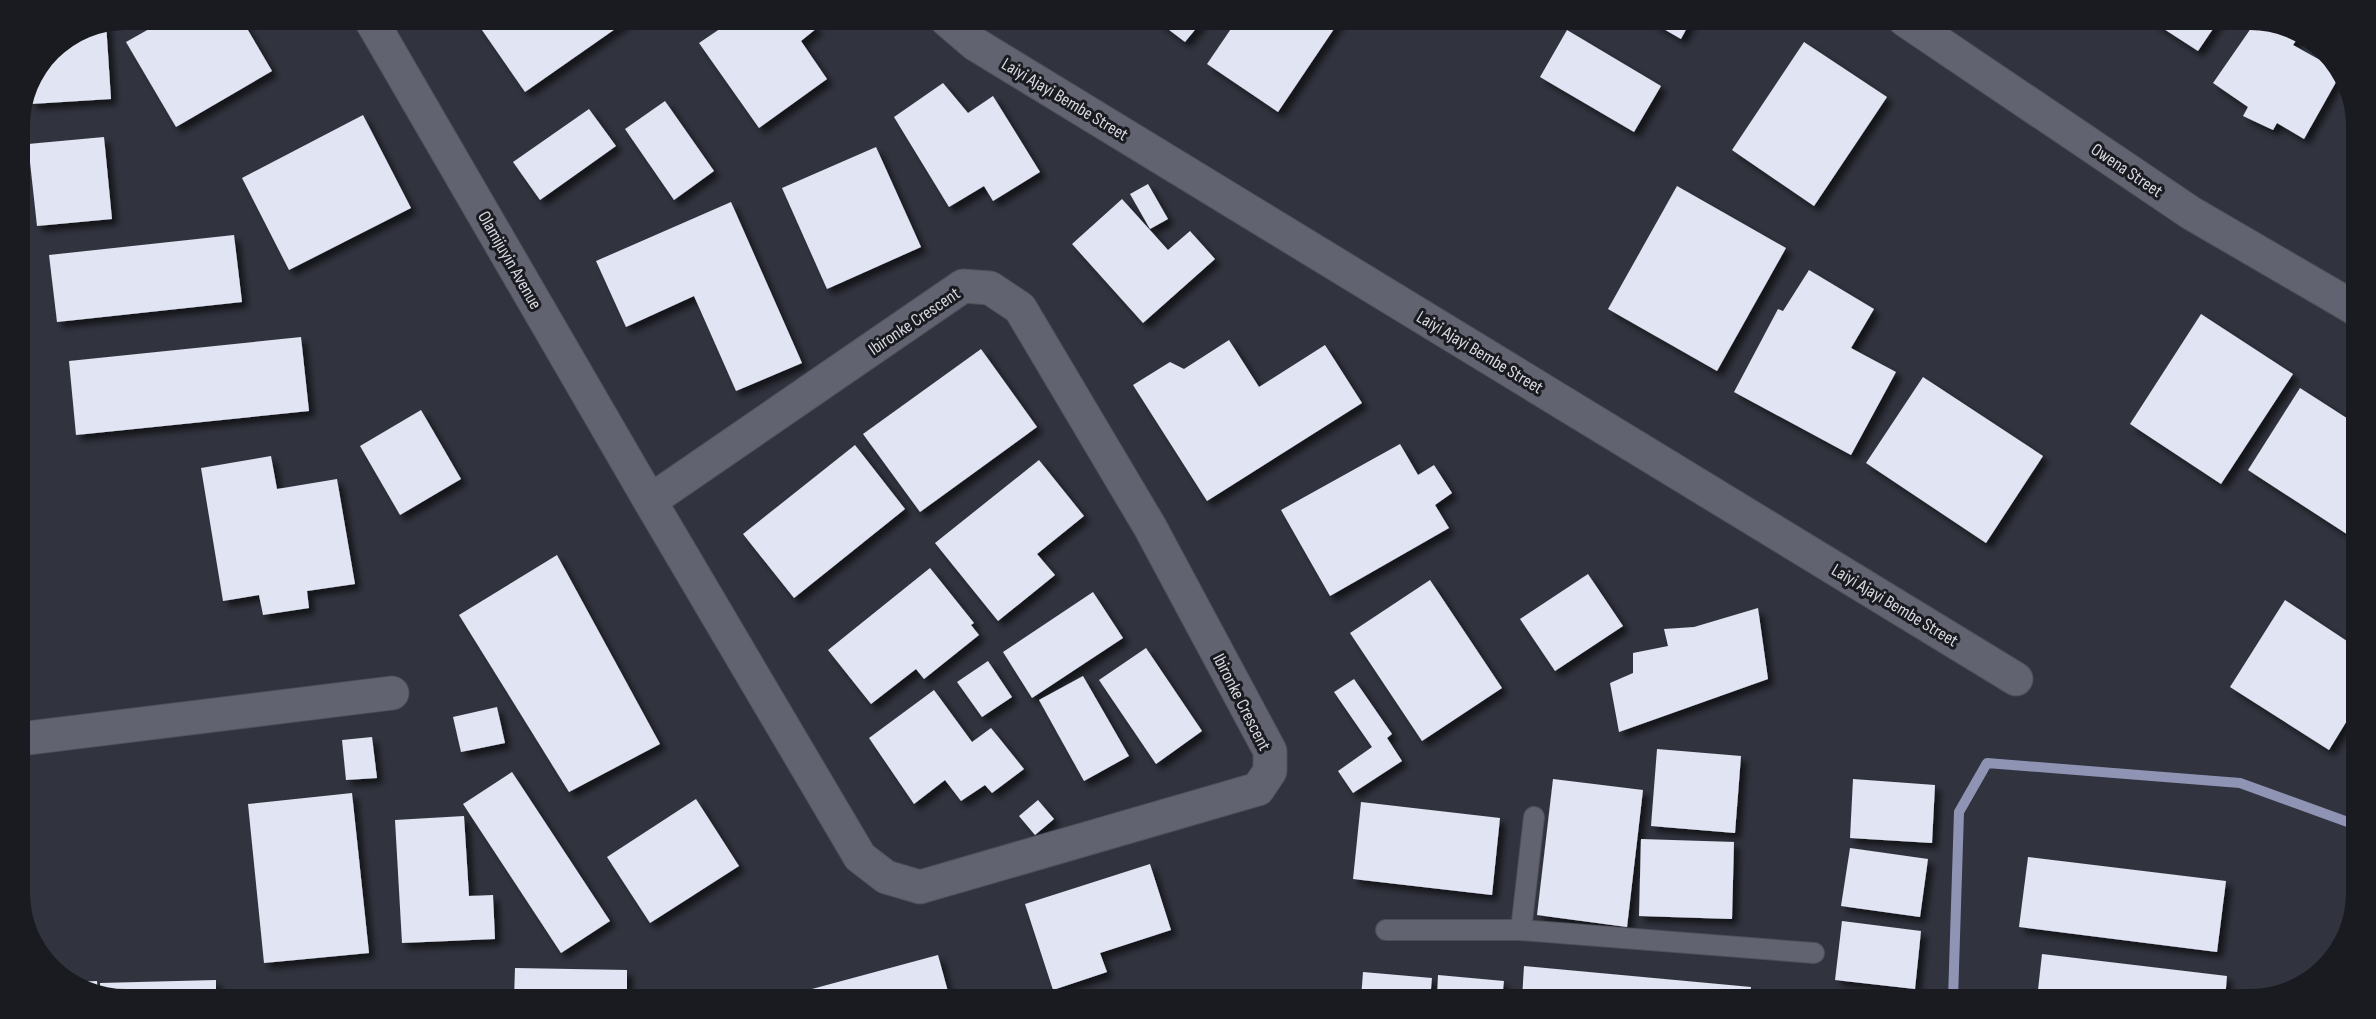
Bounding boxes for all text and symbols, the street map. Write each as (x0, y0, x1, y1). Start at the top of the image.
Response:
street label: Laiyi Ajayi Bembe Street (998, 53, 1132, 146)
street label: Owena Street (2087, 139, 2167, 202)
street label: Olamijuyin Avenue (473, 208, 546, 313)
street label: Ibironke Crescent (864, 283, 965, 360)
street label: Laiyi Ajayi Bembe Street (1413, 306, 1547, 399)
street label: Laiyi Ajayi Bembe Street (1828, 559, 1962, 652)
street label: Ibironke Crescent (1208, 650, 1275, 755)

